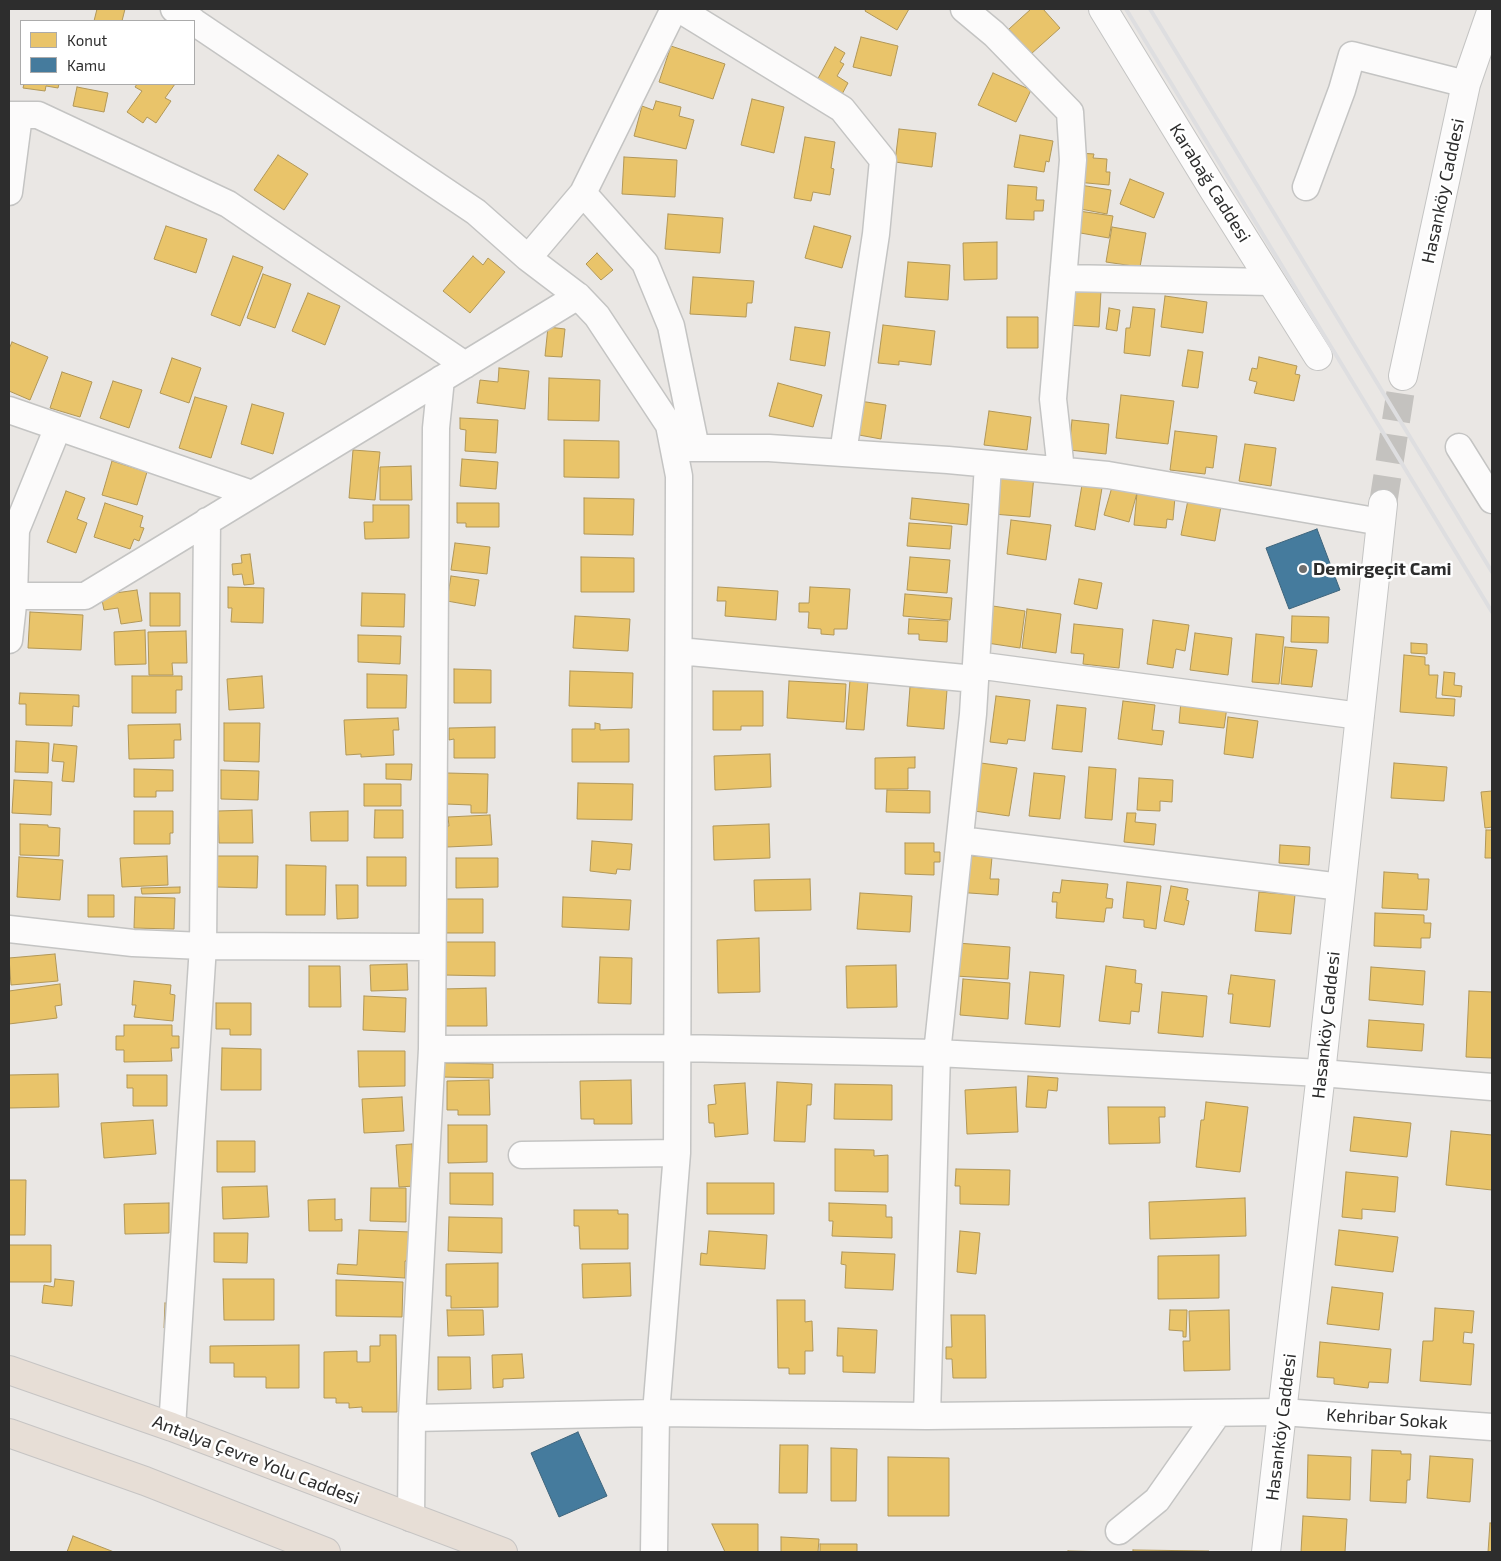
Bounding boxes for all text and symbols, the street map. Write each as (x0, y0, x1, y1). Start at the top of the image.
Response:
legend (20, 20, 195, 85)
text: Konut (67, 31, 107, 49)
text: Kamu (67, 56, 106, 74)
street label: Hasanköy Caddesi (1417, 116, 1469, 266)
street label: Karabağ Caddesi (1165, 120, 1255, 246)
place label: Demirgeçit Cami (1313, 558, 1452, 580)
marker: Demirgeçit Cami (1297, 563, 1309, 575)
street label: Hasanköy Caddesi (1308, 950, 1344, 1100)
street label: Hasanköy Caddesi (1261, 1352, 1301, 1502)
street label: Kehribar Sokak (1325, 1404, 1449, 1434)
street label: Antalya Çevre Yolu Caddesi (150, 1411, 362, 1509)

